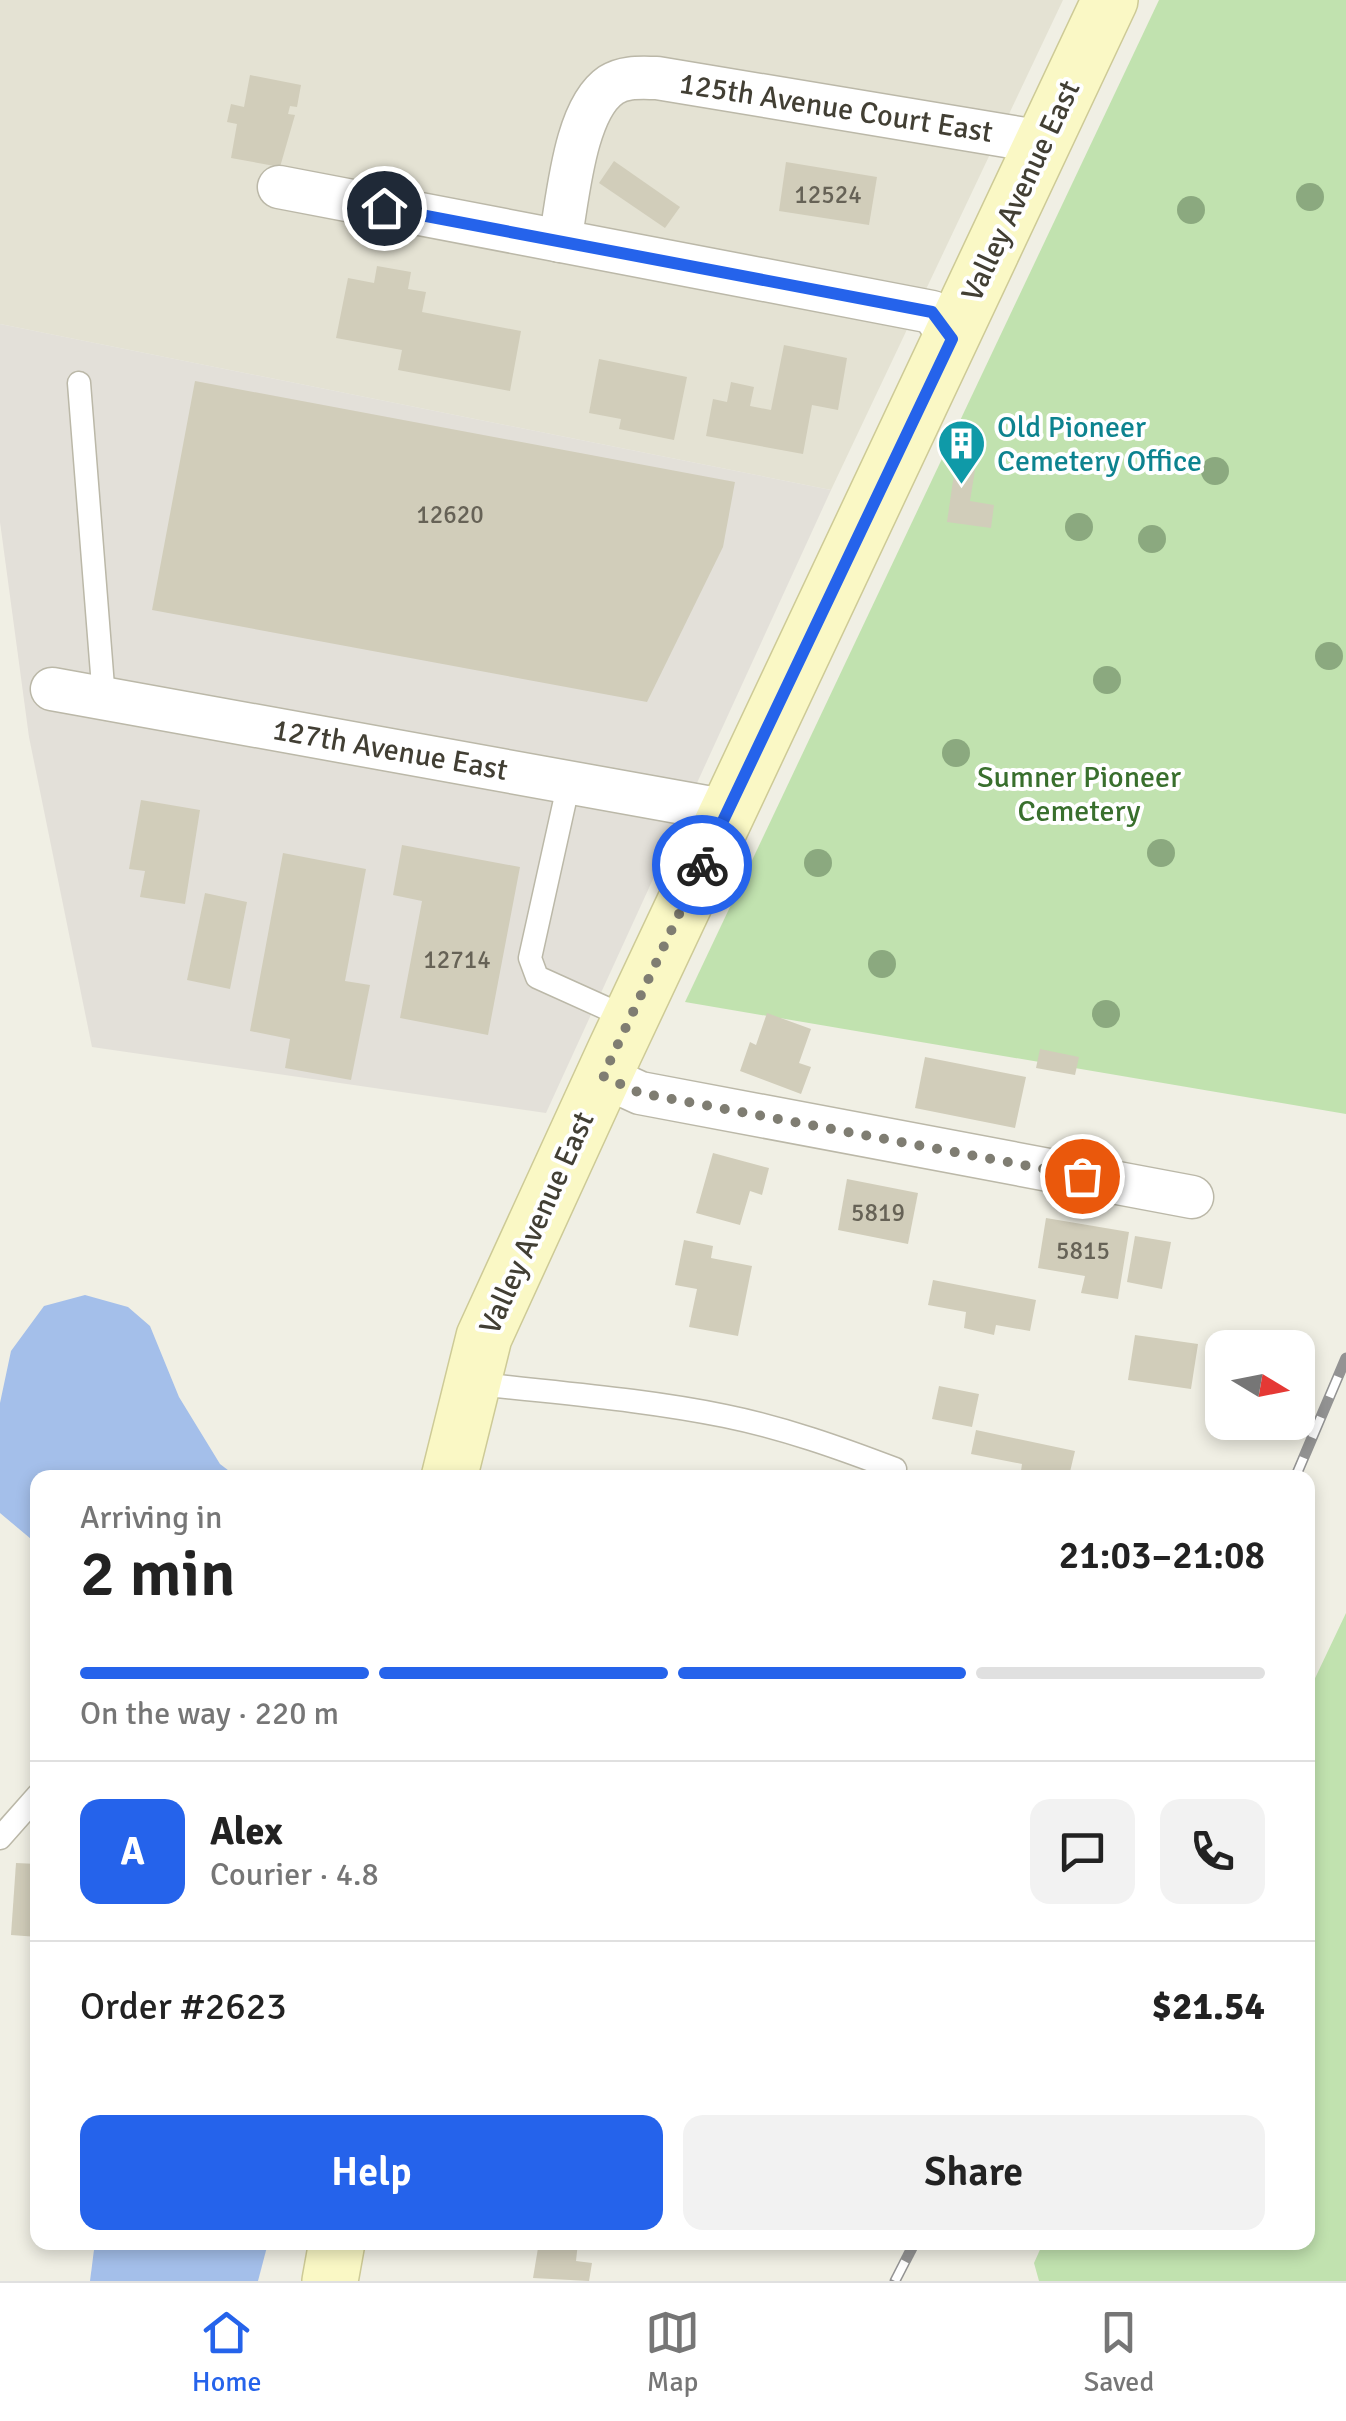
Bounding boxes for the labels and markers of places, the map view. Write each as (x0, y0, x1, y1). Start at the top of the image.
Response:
pin (342, 166, 427, 251)
place label: Old Pioneer Cemetery Office (997, 409, 1202, 480)
building icon: Old Pioneer Cemetery Office (936, 418, 988, 486)
pin (1040, 1134, 1125, 1219)

